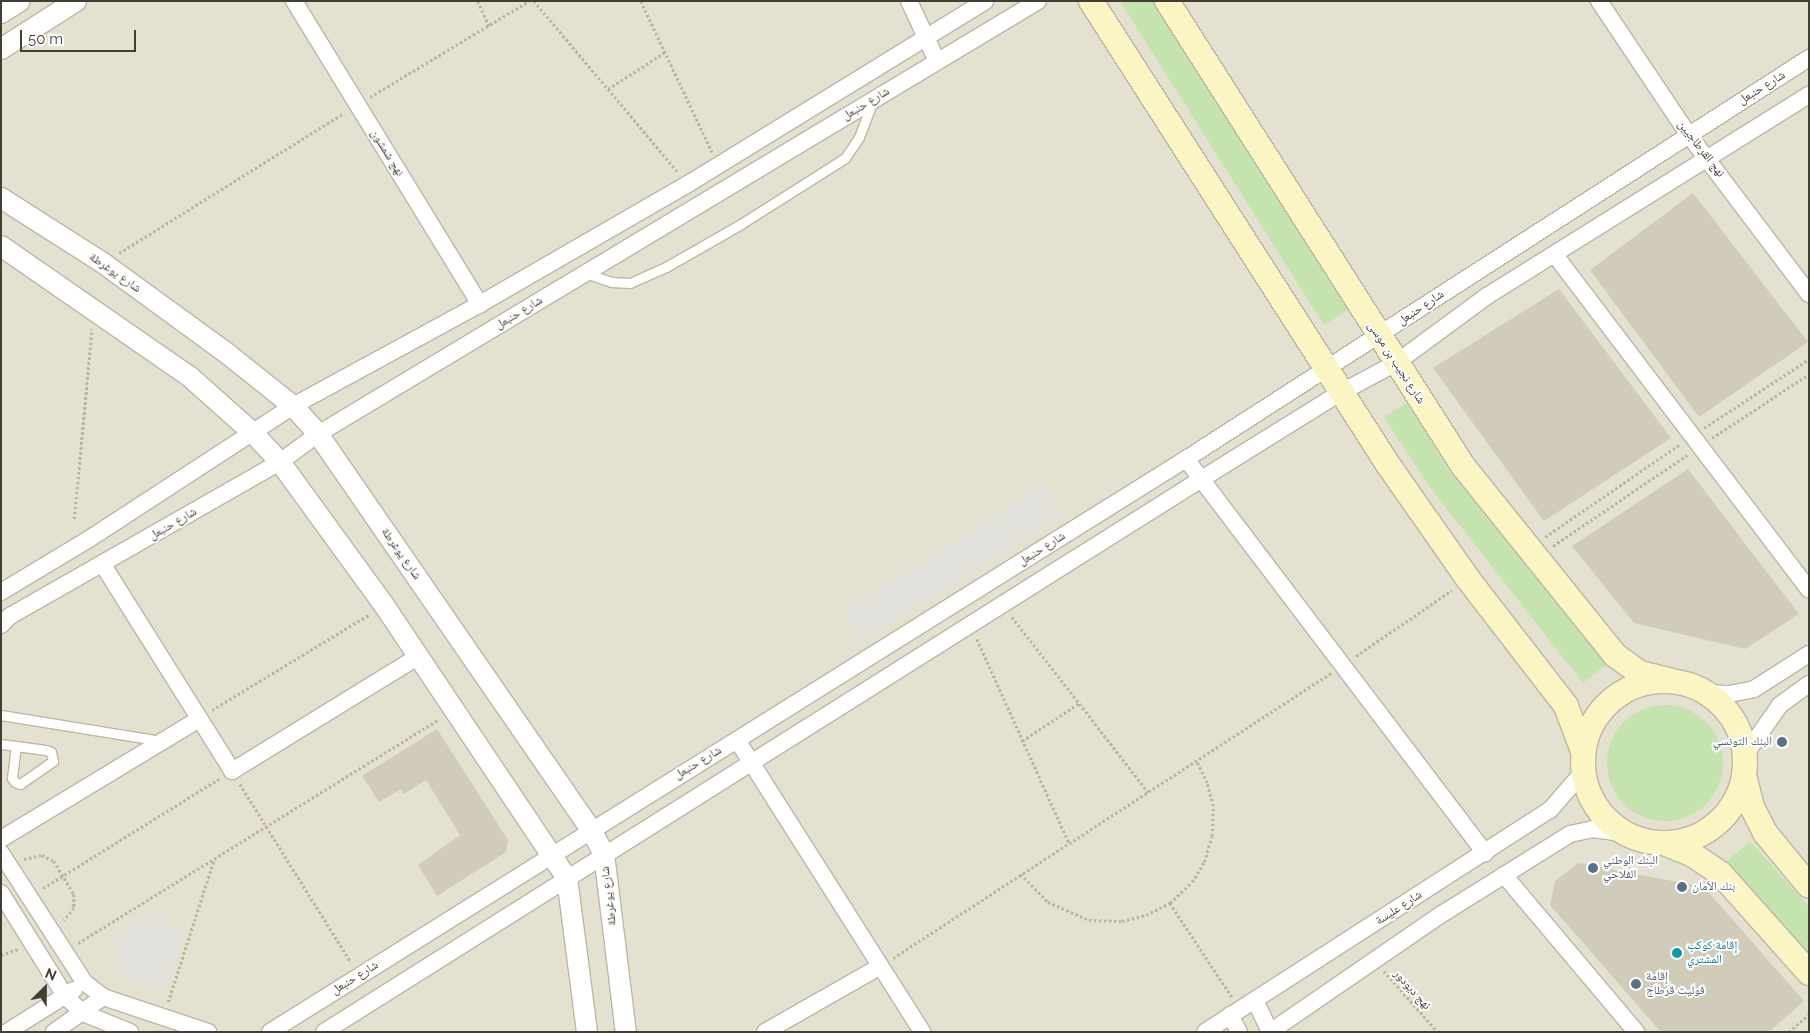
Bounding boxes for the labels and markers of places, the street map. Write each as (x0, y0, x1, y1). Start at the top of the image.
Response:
place label: البنك التونسي (1713, 735, 1772, 749)
marker: البنك التونسي (1776, 736, 1788, 748)
place label: البنك الوطني الفلاحي (1603, 854, 1658, 882)
marker: البنك الوطني الفلاحي (1587, 862, 1599, 874)
place label: بنك الأمان (1692, 880, 1735, 894)
marker: بنك الأمان (1676, 881, 1688, 893)
place label: إقامة كوكب المشتري (1687, 939, 1737, 967)
marker: إقامة كوكب المشتري (1671, 947, 1683, 959)
place label: إقامة فوليت قرطاج (1646, 970, 1705, 998)
marker: إقامة فوليت قرطاج (1630, 978, 1642, 990)

